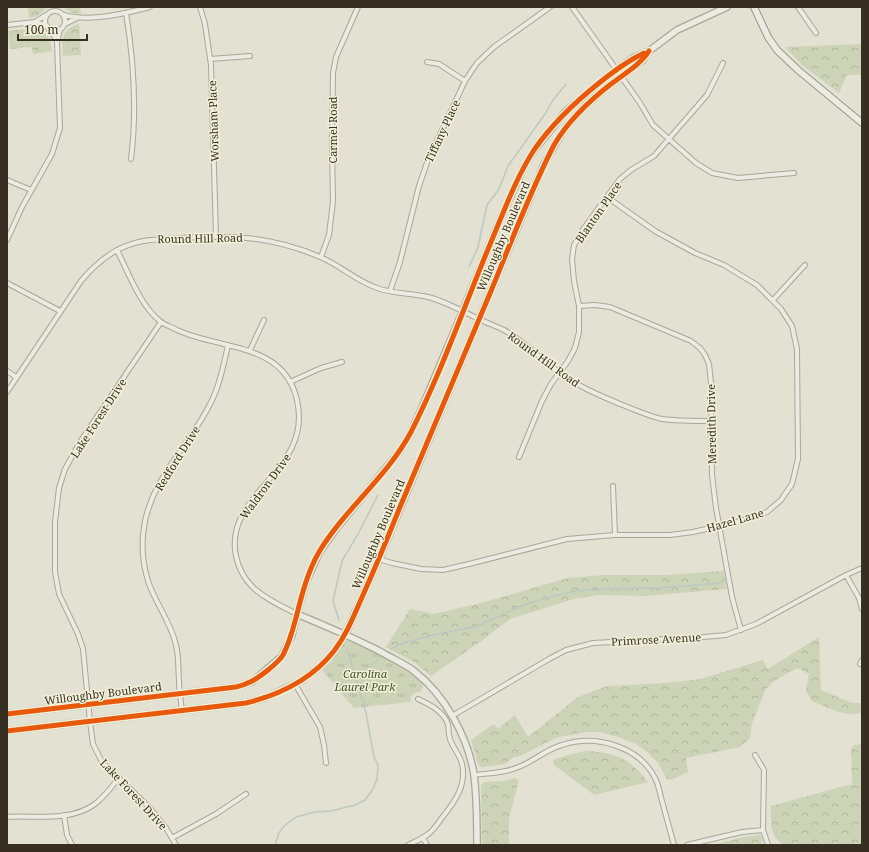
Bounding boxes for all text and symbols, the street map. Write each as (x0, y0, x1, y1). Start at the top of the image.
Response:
scale bar (18, 16, 87, 42)
text: 100 m (24, 21, 59, 38)
street label: Worsham Place (204, 80, 222, 162)
street label: Carmel Road (325, 96, 340, 164)
street label: Tiffany Place (421, 97, 463, 165)
street label: Blanton Place (571, 178, 625, 246)
street label: Willoughby Boulevard (473, 179, 533, 293)
street label: Round Hill Road (157, 230, 243, 246)
street label: Round Hill Road (505, 328, 583, 390)
street label: Lake Forest Drive (67, 375, 129, 461)
street label: Meredith Drive (703, 384, 719, 464)
street label: Redford Drive (151, 423, 203, 493)
street label: Waldron Drive (236, 450, 294, 522)
street label: Willoughby Boulevard (348, 477, 408, 591)
street label: Hazel Lane (705, 505, 765, 535)
street label: Primrose Avenue (611, 629, 702, 649)
park label: Carolina Laurel Park (334, 666, 396, 694)
street label: Willoughby Boulevard (44, 678, 163, 708)
street label: Lake Forest Drive (97, 755, 171, 833)

